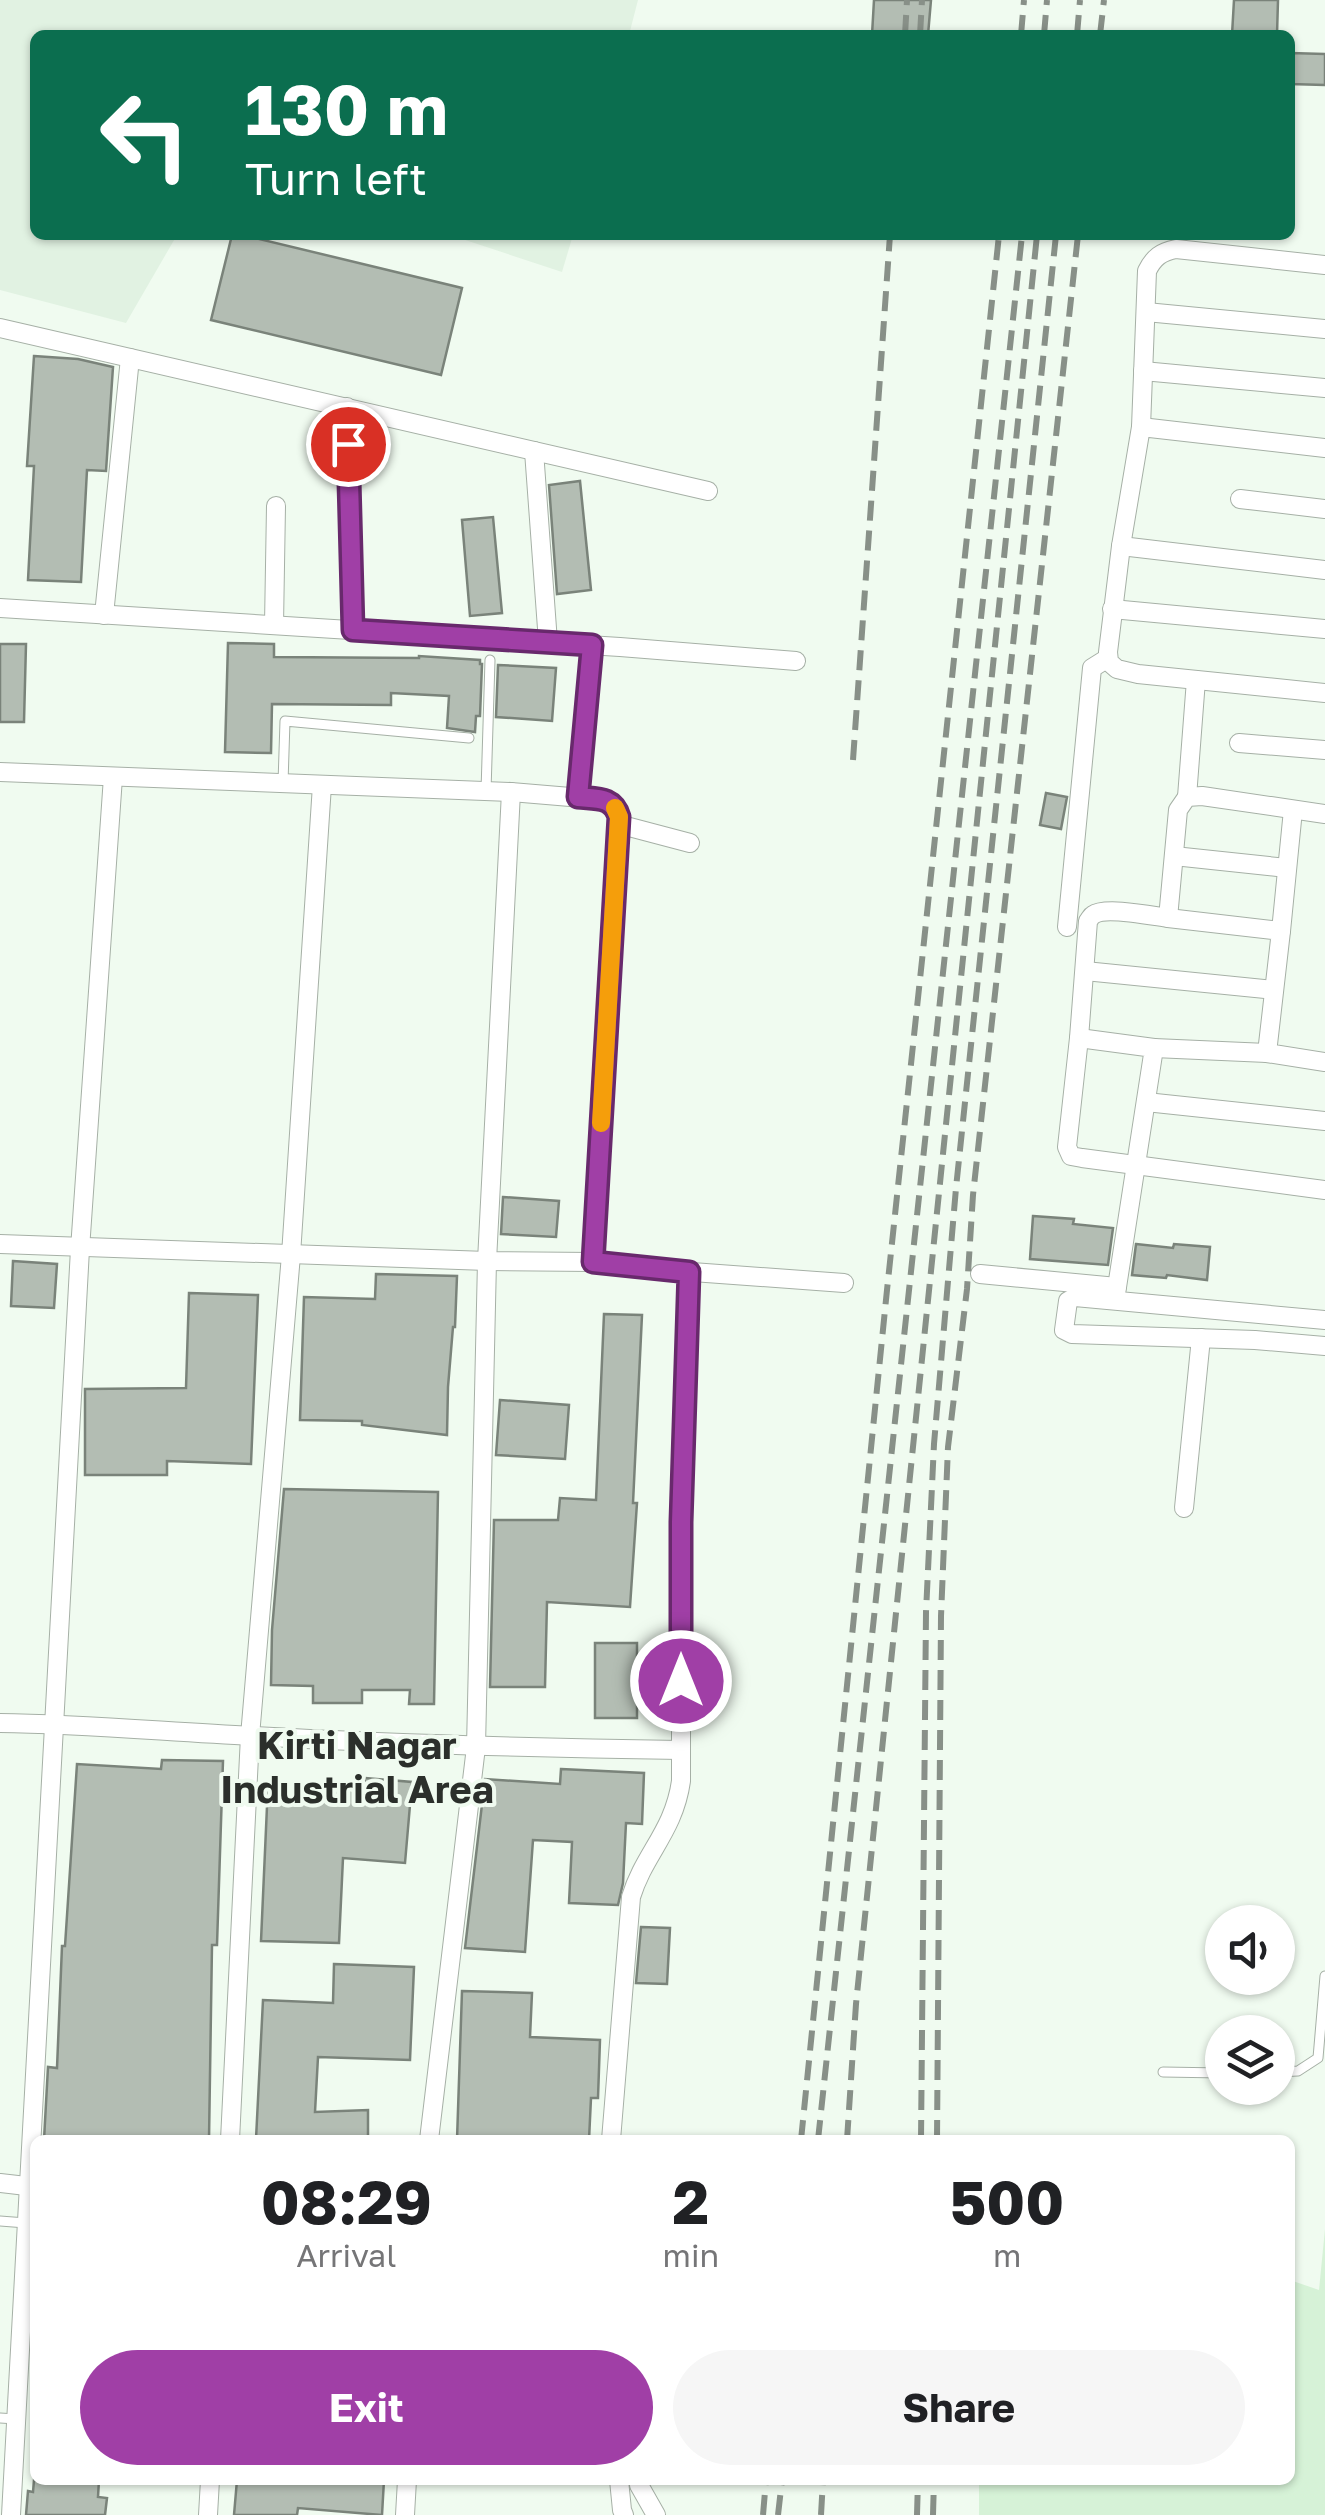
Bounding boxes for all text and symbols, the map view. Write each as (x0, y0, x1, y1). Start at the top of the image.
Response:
text: 130 m (245, 66, 448, 150)
icon: left (80, 70, 210, 200)
text: Turn left (245, 151, 427, 205)
pin (306, 402, 391, 487)
icon: arrive (321, 417, 376, 472)
position arrow (629, 1629, 733, 1733)
district label: Kirti Nagar Industrial Area (220, 1722, 494, 1811)
map controls (1205, 1905, 1295, 2105)
button: sound (1205, 1905, 1295, 1995)
button: layers (1205, 2015, 1295, 2105)
text: 08:29 (261, 2165, 432, 2237)
text: 2 (673, 2165, 709, 2237)
text: 500 (950, 2165, 1064, 2237)
text: Arrival (296, 2236, 396, 2274)
text: min (663, 2236, 719, 2274)
text: m (993, 2236, 1021, 2274)
button: Exit (80, 2350, 653, 2465)
button: Share (673, 2350, 1245, 2465)

